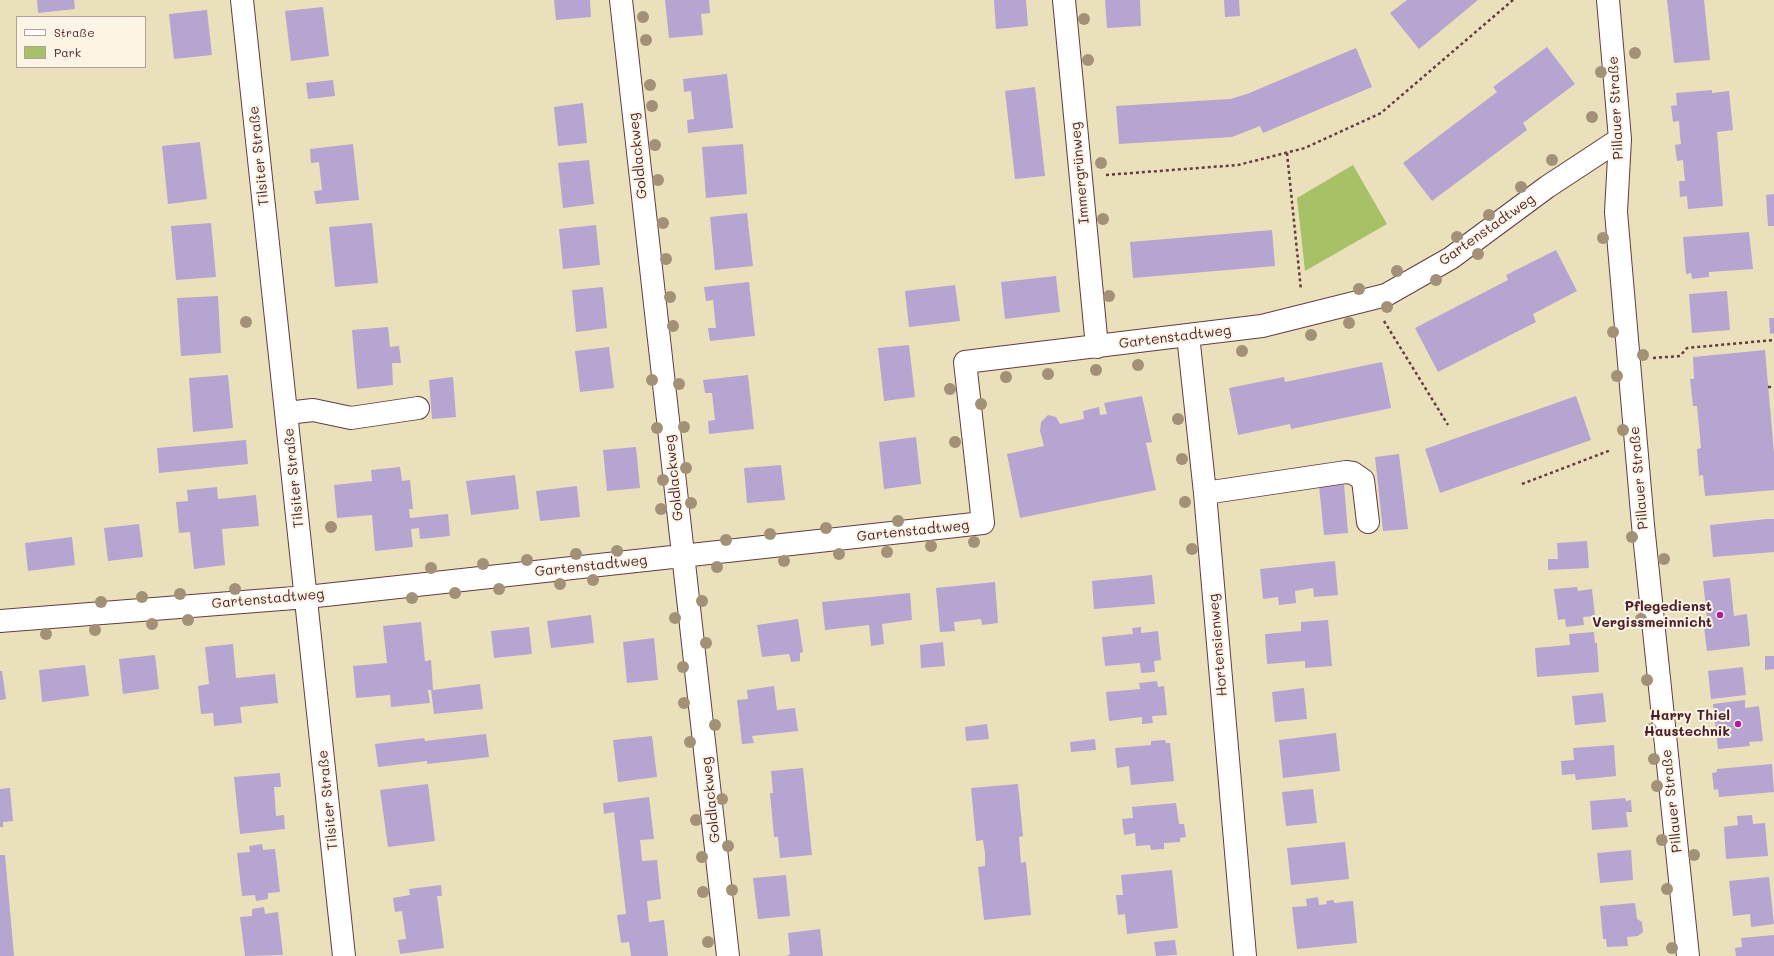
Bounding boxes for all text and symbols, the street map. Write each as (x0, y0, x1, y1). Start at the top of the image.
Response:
legend (16, 16, 146, 68)
text: Straße (54, 24, 95, 40)
text: Park (54, 44, 81, 60)
street label: Pillauer Straße (1605, 56, 1627, 160)
street label: Tilsiter Straße (245, 105, 273, 207)
street label: Goldlackweg (625, 112, 651, 200)
street label: Immergrünweg (1067, 121, 1093, 225)
street label: Gartenstadtweg (1436, 191, 1538, 269)
street label: Gartenstadtweg (1118, 322, 1232, 352)
street label: Pillauer Straße (1626, 426, 1652, 530)
street label: Tilsiter Straße (280, 427, 308, 529)
street label: Goldlackweg (661, 434, 687, 522)
street label: Gartenstadtweg (856, 517, 970, 545)
street label: Gartenstadtweg (534, 552, 648, 580)
street label: Gartenstadtweg (211, 586, 325, 612)
street label: Hortensienweg (1205, 593, 1231, 697)
place label: Pflegedienst Vergissmeinnicht (1592, 599, 1712, 632)
marker: Pflegedienst Vergissmeinnicht (1715, 610, 1725, 620)
place label: Harry Thiel Haustechnik (1644, 708, 1730, 740)
marker: Harry Thiel Haustechnik (1733, 719, 1743, 729)
street label: Tilsiter Straße (314, 749, 342, 851)
street label: Pillauer Straße (1658, 749, 1686, 853)
street label: Goldlackweg (698, 756, 724, 844)

